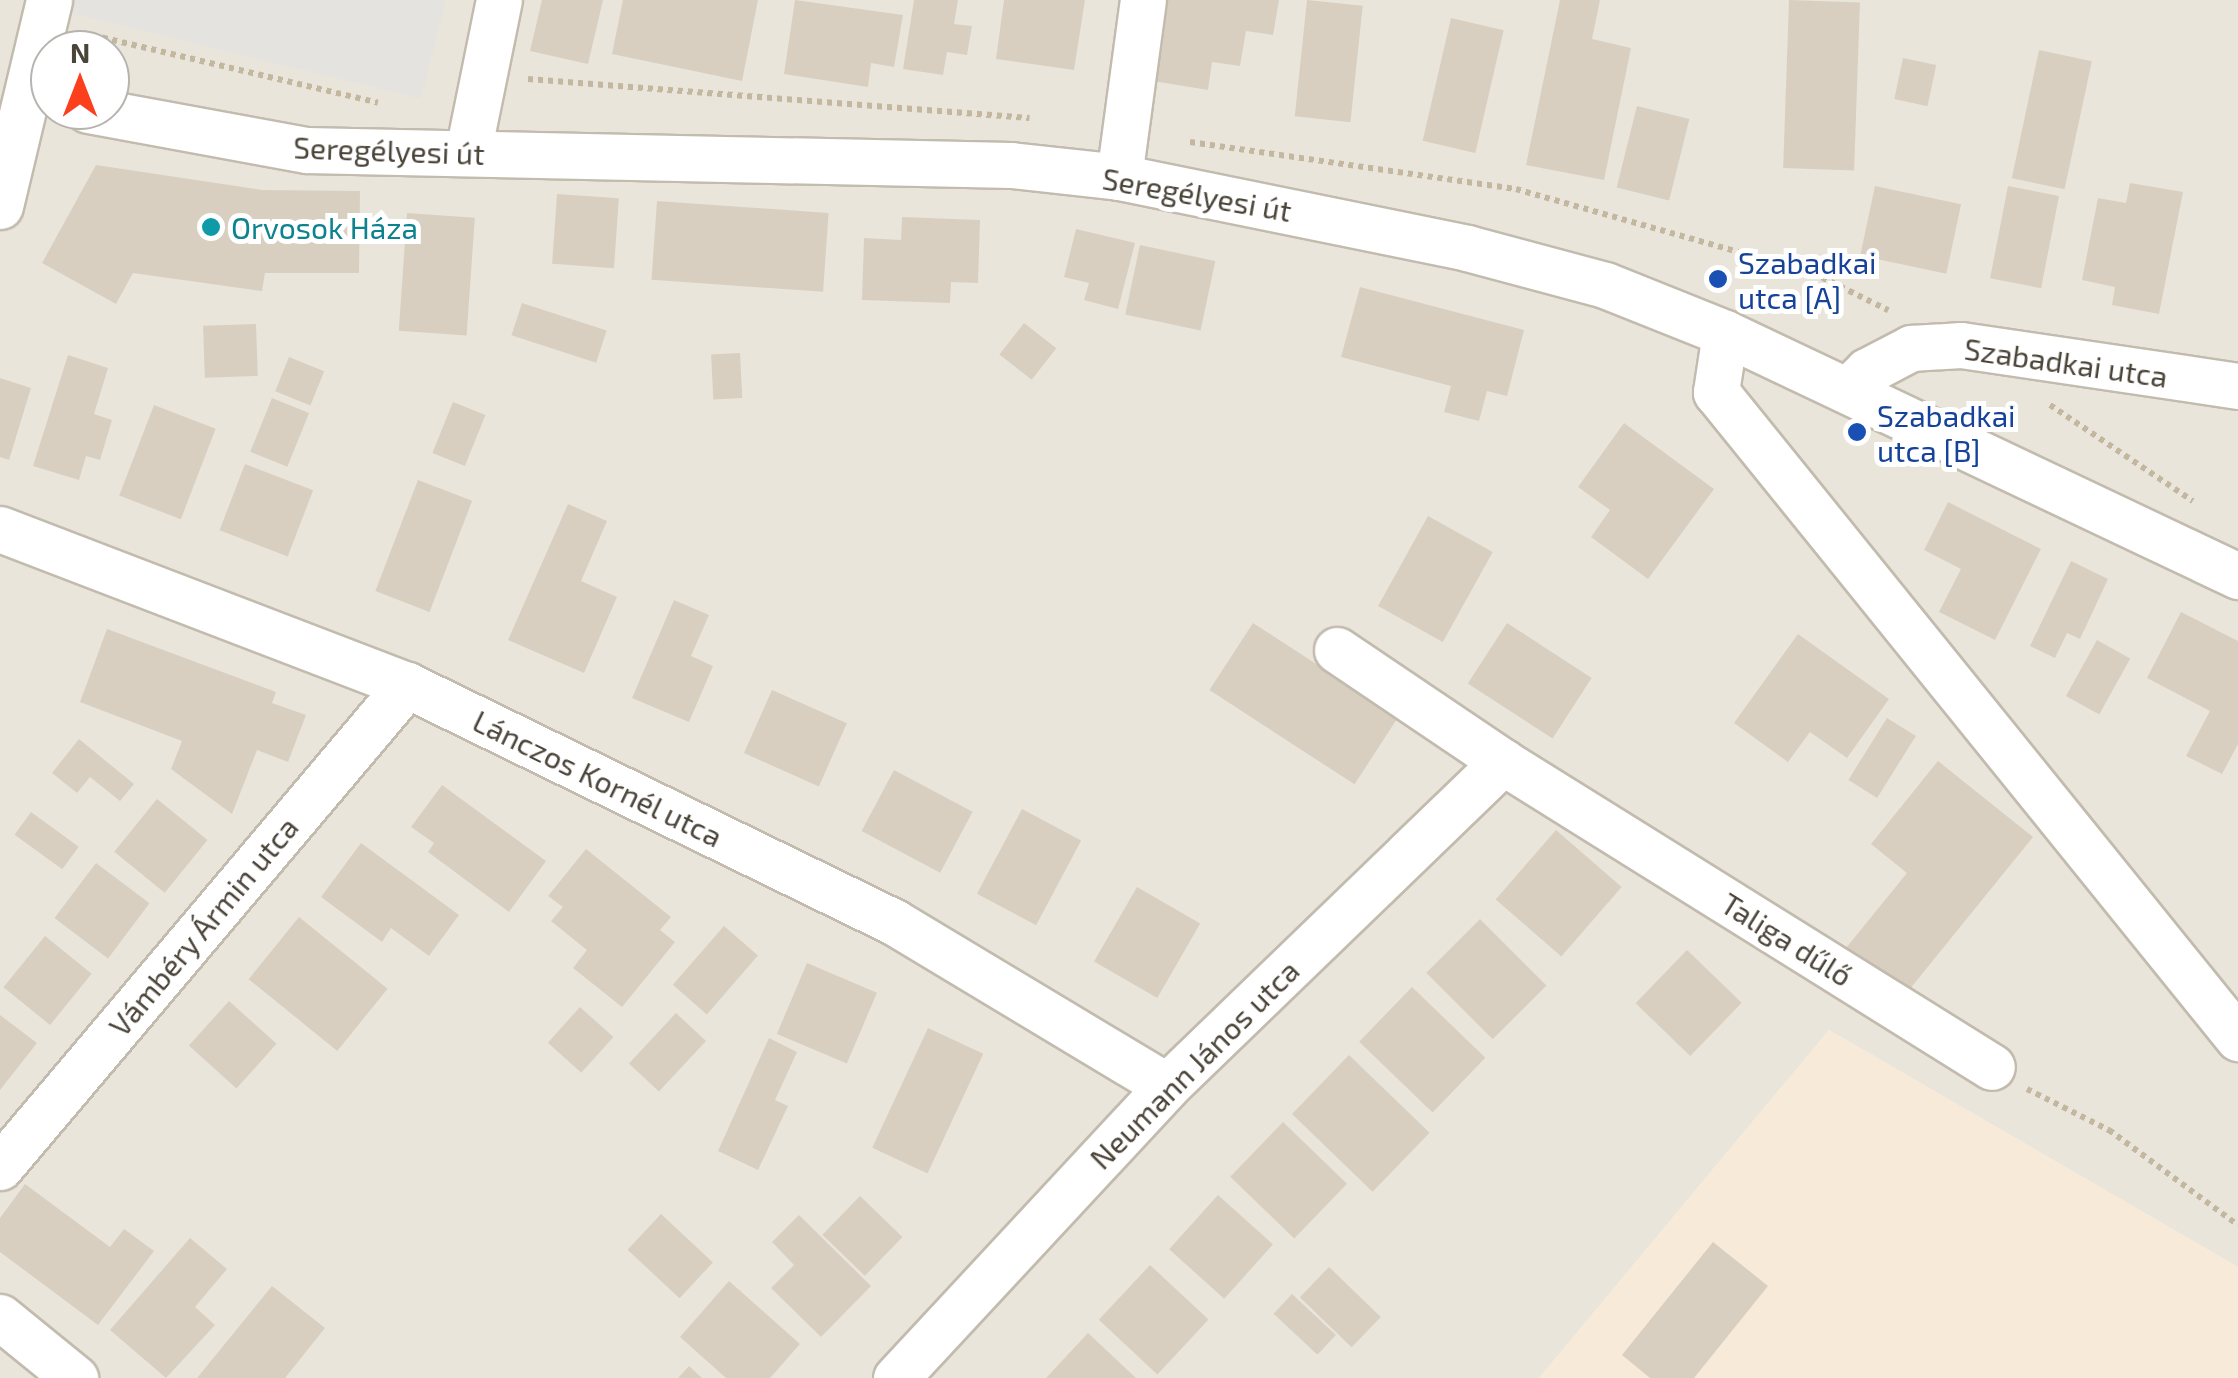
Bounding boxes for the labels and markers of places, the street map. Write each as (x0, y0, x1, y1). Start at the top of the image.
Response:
place label: Orvosok Háza (231, 209, 418, 245)
marker: Orvosok Háza (200, 216, 222, 238)
place label: Szabadkai utca [A] (1738, 244, 1877, 314)
marker: Szabadkai utca [A] (1707, 268, 1729, 290)
place label: Szabadkai utca [B] (1877, 397, 2016, 468)
marker: Szabadkai utca [B] (1846, 421, 1868, 443)

